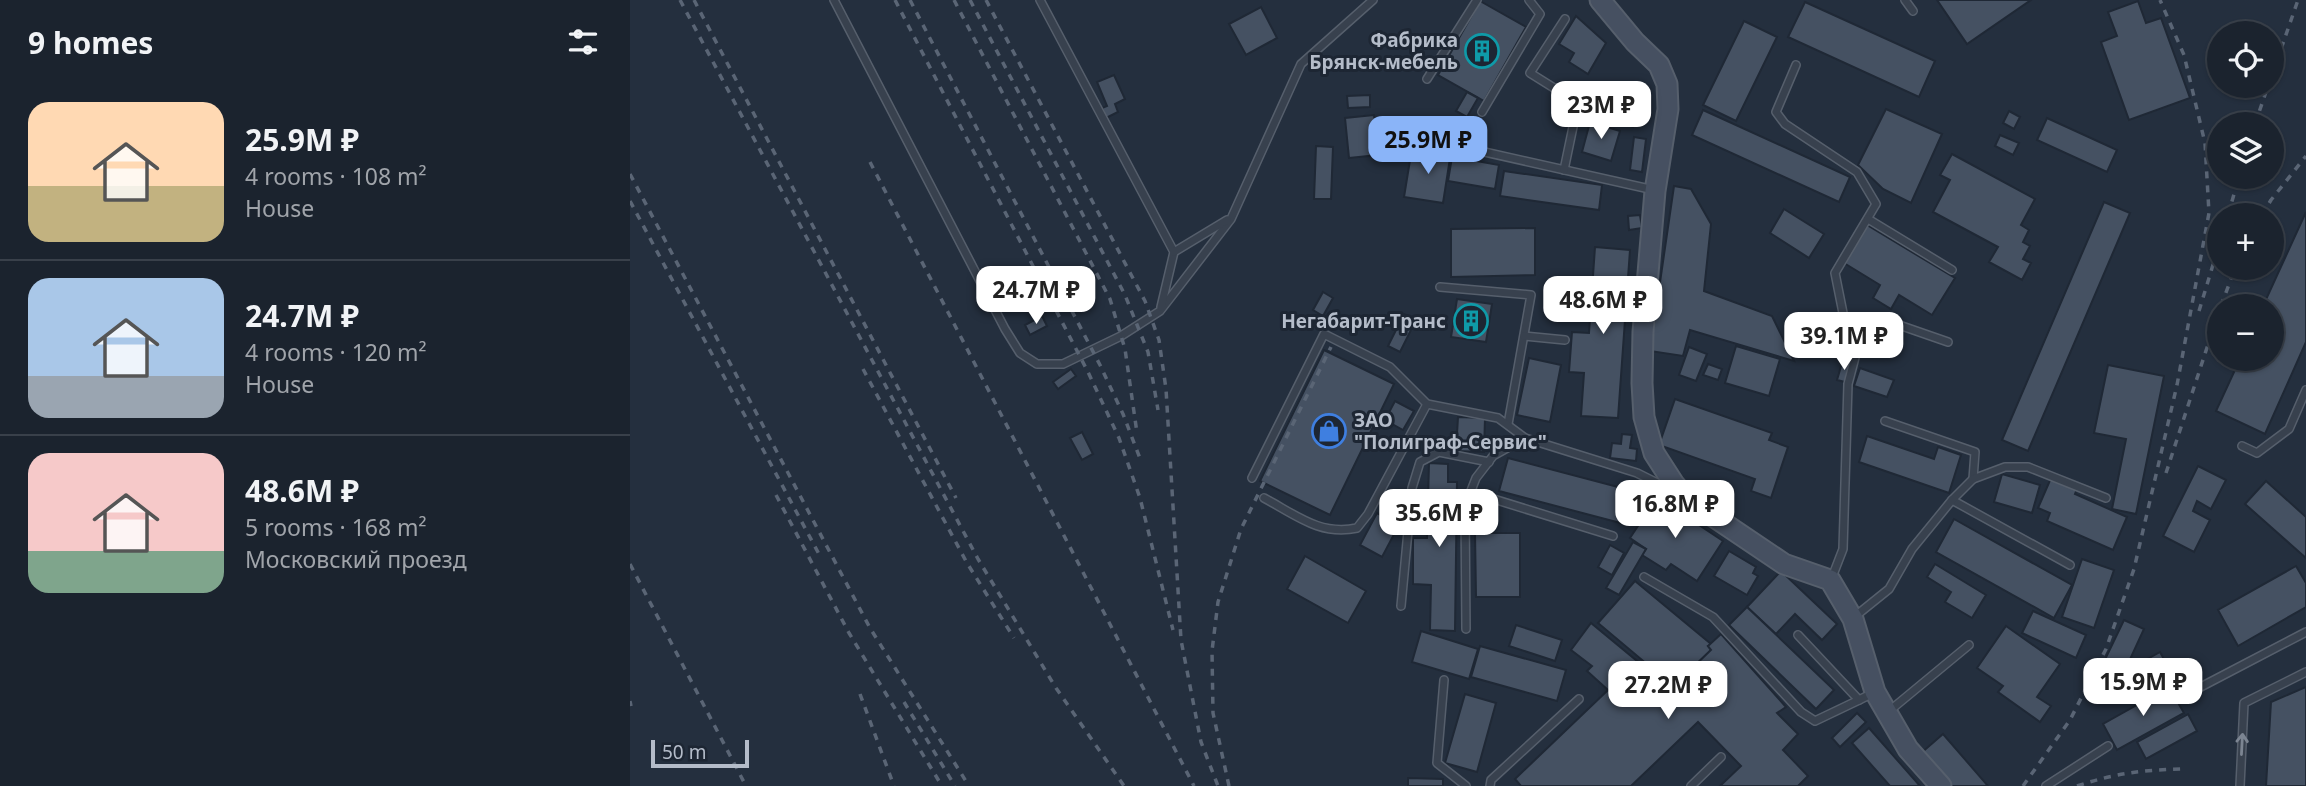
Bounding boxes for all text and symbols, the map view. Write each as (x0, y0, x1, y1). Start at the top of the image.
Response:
map controls (2207, 21, 2284, 371)
button: locate (2207, 21, 2284, 98)
text: 9 homes (28, 22, 153, 63)
icon: filters (564, 23, 602, 61)
place label: Фабрика Брянск-мебель (1309, 27, 1458, 75)
building icon: Фабрика Брянск-мебель (1463, 32, 1501, 70)
pin: 23M ₽ (1552, 82, 1650, 141)
text: 23M ₽ (1567, 88, 1635, 120)
button: layers (2207, 112, 2284, 189)
pin: 25.9M ₽ (1363, 116, 1493, 176)
text: 25.9M ₽ (245, 119, 359, 160)
text: 25.9M ₽ (1384, 123, 1472, 155)
icon: home (84, 130, 168, 214)
text: 4 rooms · 108 m² (245, 160, 427, 192)
text: House (245, 192, 314, 224)
button: + (2207, 203, 2284, 280)
pin: 24.7M ₽ (971, 266, 1101, 326)
text: 24.7M ₽ (992, 273, 1080, 305)
pin: 48.6M ₽ (1538, 276, 1668, 336)
text: 48.6M ₽ (1559, 283, 1647, 315)
button: − (2207, 294, 2284, 371)
text: 24.7M ₽ (245, 295, 359, 336)
building icon: Негабарит-Транс (1452, 302, 1490, 340)
icon: home (84, 306, 168, 390)
place label: Негабарит-Транс (1281, 308, 1446, 334)
pin: 39.1M ₽ (1779, 312, 1909, 372)
text: 39.1M ₽ (1800, 319, 1888, 351)
text: 4 rooms · 120 m² (245, 336, 427, 368)
text: House (245, 368, 314, 400)
place label: ЗАО "Полиграф-Сервис" (1354, 407, 1547, 455)
shop icon: ЗАО "Полиграф-Сервис" (1310, 412, 1348, 450)
text: 48.6M ₽ (245, 470, 359, 511)
pin: 16.8M ₽ (1610, 480, 1740, 540)
icon: home (84, 481, 168, 565)
text: 16.8M ₽ (1631, 487, 1719, 519)
pin: 35.6M ₽ (1374, 490, 1504, 549)
text: 35.6M ₽ (1395, 496, 1483, 528)
text: 5 rooms · 168 m² (245, 511, 427, 543)
text: Московский проезд (245, 543, 467, 575)
pin: 15.9M ₽ (2078, 658, 2208, 718)
pin: 27.2M ₽ (1603, 662, 1733, 721)
text: 15.9M ₽ (2099, 665, 2187, 697)
text: 27.2M ₽ (1624, 668, 1712, 700)
one-way arrow (2236, 733, 2249, 756)
scale bar (651, 737, 749, 769)
text: 50 m (662, 739, 706, 765)

